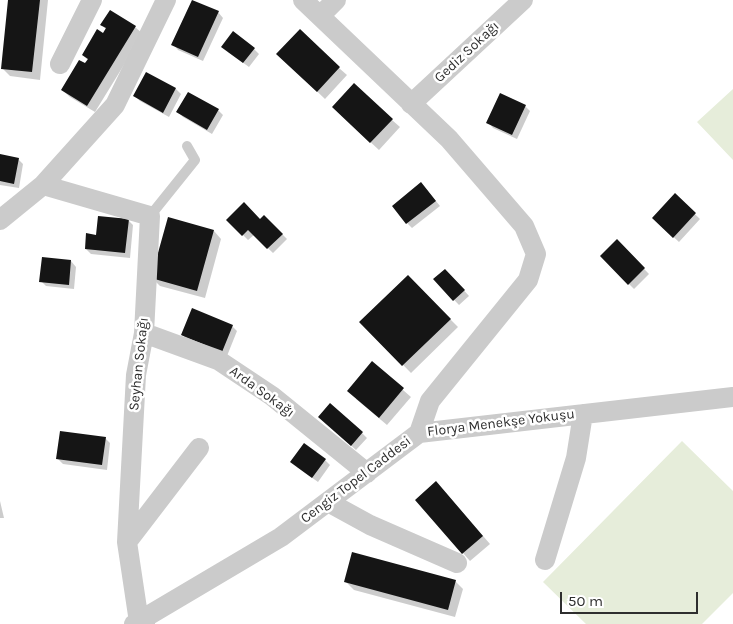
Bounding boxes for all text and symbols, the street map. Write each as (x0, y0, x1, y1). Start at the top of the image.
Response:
street label: Gediz Sokağı (431, 18, 503, 86)
street label: Seyhan Sokağı (126, 316, 152, 412)
street label: Arda Sokağı (226, 363, 298, 421)
street label: Florya Menekşe Yokuşu (426, 406, 576, 440)
street label: Cengiz Topel Caddesi (297, 433, 415, 527)
scale bar (563, 582, 700, 614)
text: 50 m (568, 592, 603, 610)

